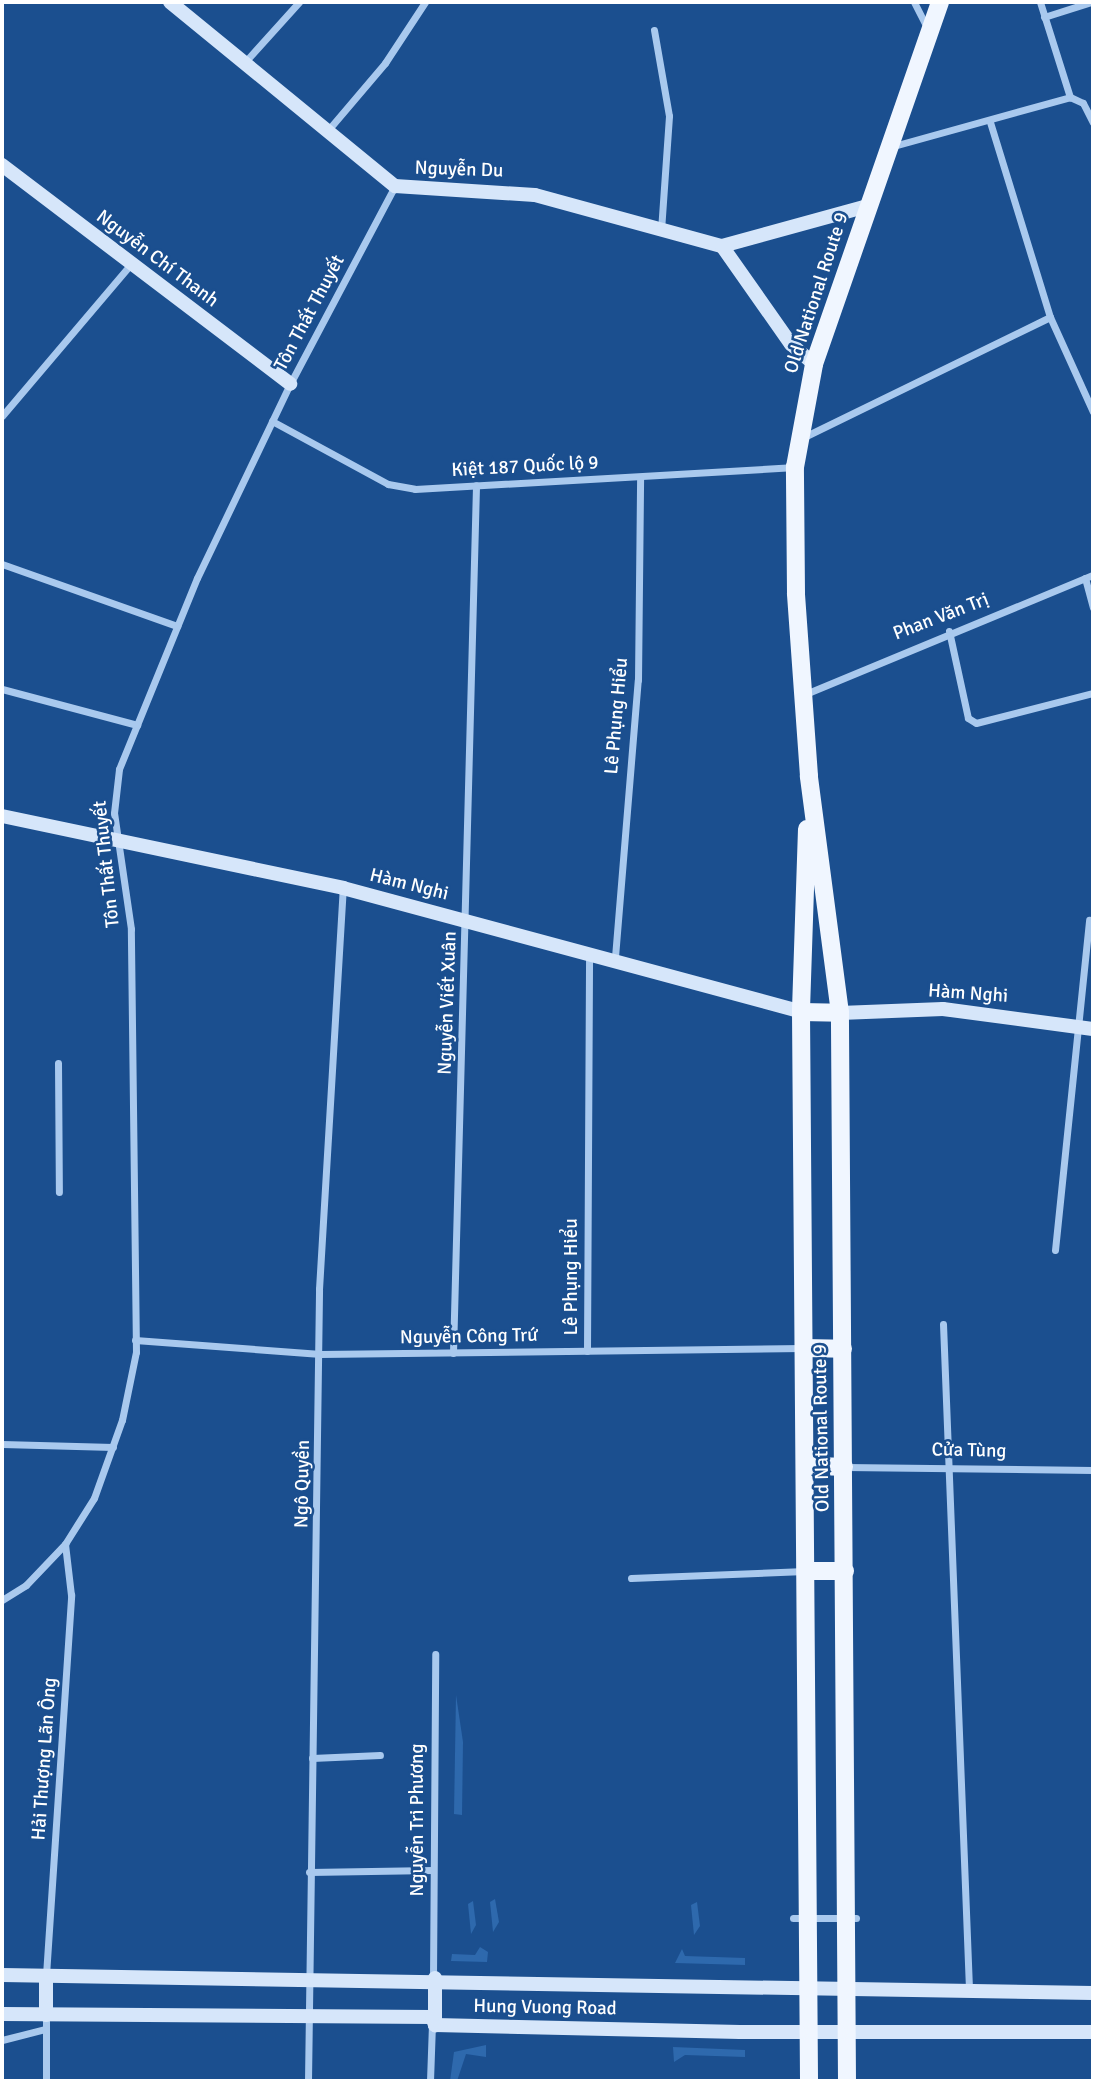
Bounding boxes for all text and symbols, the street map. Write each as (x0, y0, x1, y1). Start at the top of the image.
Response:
street label: Nguyễn Du (414, 157, 504, 183)
street label: Nguyễn Chí Thanh (91, 206, 223, 312)
street label: Old National Route 9 (780, 210, 854, 376)
street label: Tôn Thất Thuyết (270, 251, 350, 375)
street label: Kiệt 187 Quốc lộ 9 (451, 452, 599, 482)
street label: Phan Văn Trị (890, 588, 992, 646)
street label: Lê Phụng Hiểu (601, 657, 633, 775)
street label: Tôn Thất Thuyết (89, 799, 125, 929)
street label: Hàm Nghi (367, 864, 451, 906)
street label: Nguyễn Viết Xuân (434, 931, 462, 1075)
street label: Hàm Nghi (927, 980, 1009, 1008)
street label: Lê Phụng Hiểu (561, 1218, 583, 1336)
street label: Nguyễn Công Trứ (400, 1324, 538, 1350)
street label: Old National Route 9 (809, 1344, 835, 1512)
street label: Cửa Tùng (931, 1439, 1007, 1463)
street label: Ngô Quyền (291, 1440, 315, 1528)
street label: Hải Thượng Lãn Ông (28, 1677, 62, 1841)
street label: Nguyễn Tri Phương (407, 1743, 429, 1897)
street label: Hung Vuong Road (473, 1995, 617, 2021)

